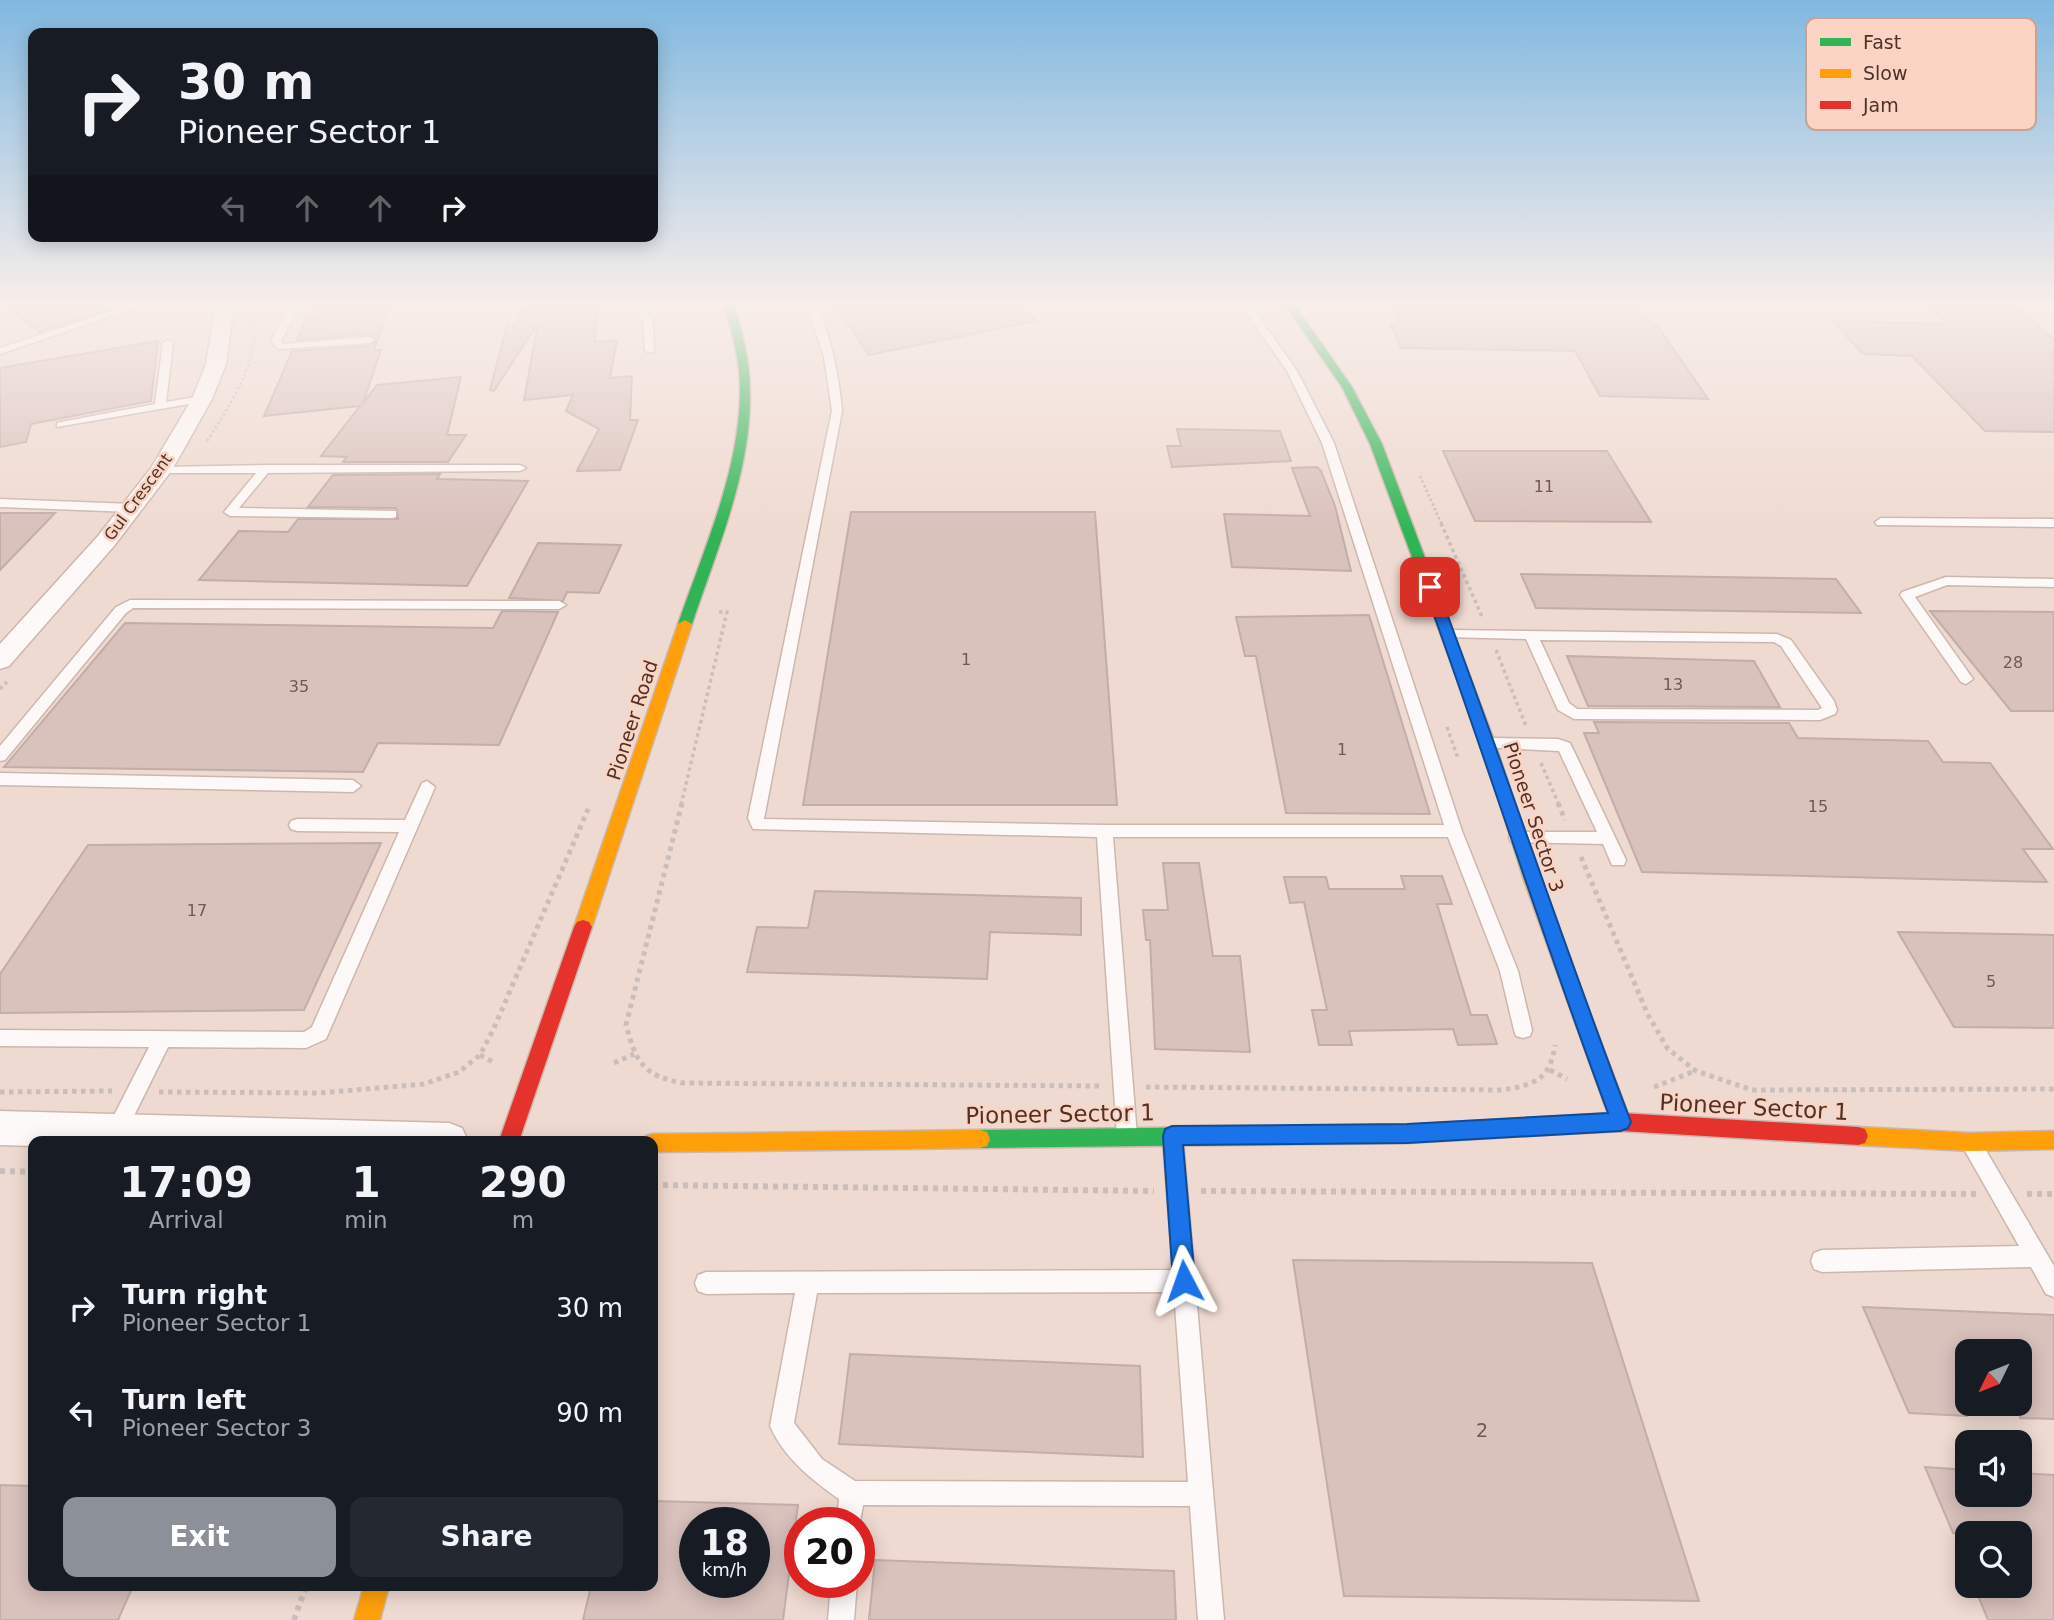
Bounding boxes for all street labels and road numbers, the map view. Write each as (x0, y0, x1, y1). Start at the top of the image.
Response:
street label: Gul Crescent (100, 450, 176, 544)
street label: Pioneer Road (602, 657, 662, 783)
street label: Pioneer Sector 3 (1499, 739, 1569, 895)
street label: Pioneer Sector 1 (1659, 1089, 1849, 1125)
street label: Pioneer Sector 1 (965, 1099, 1155, 1129)

